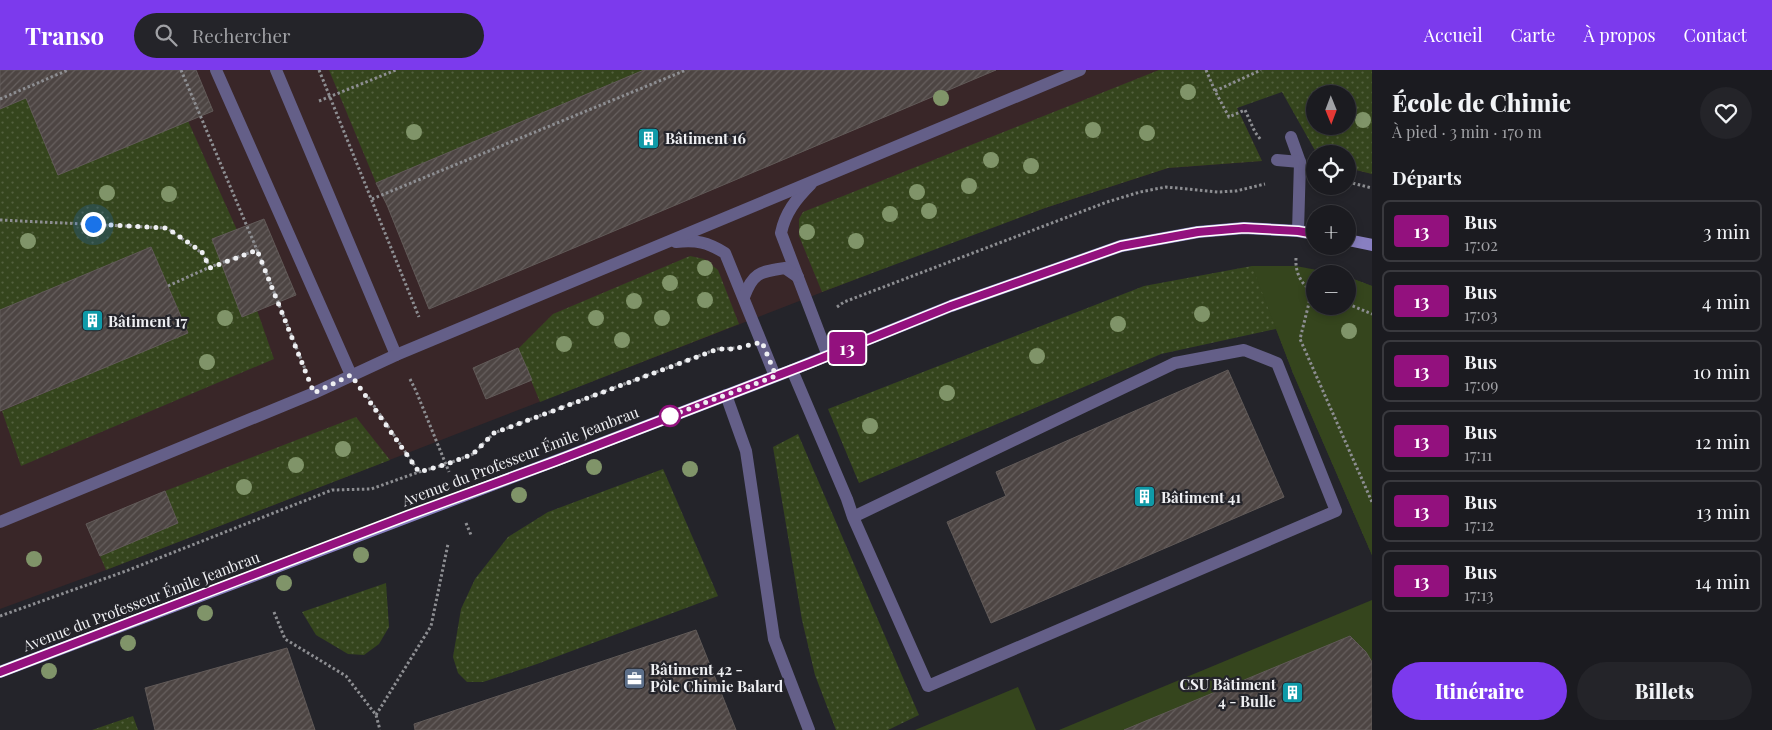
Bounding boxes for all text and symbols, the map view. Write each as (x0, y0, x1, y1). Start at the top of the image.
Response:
search box (134, 13, 484, 58)
text: Transo (25, 19, 104, 51)
icon: search (152, 21, 180, 49)
text: Rechercher (192, 22, 291, 48)
text: Accueil (1424, 23, 1483, 47)
text: Carte (1511, 23, 1555, 47)
text: À propos (1583, 23, 1656, 47)
text: Contact (1684, 23, 1747, 47)
north arrow (1306, 85, 1356, 135)
map controls (1306, 85, 1356, 315)
text: École de Chimie (1392, 86, 1571, 118)
button: heart (1700, 87, 1752, 139)
text: À pied · 3 min · 170 m (1392, 121, 1542, 142)
building icon: Bâtiment 16 (637, 126, 661, 150)
place label: Bâtiment 16 (665, 128, 746, 148)
button: locate (1306, 145, 1356, 195)
text: Départs (1392, 164, 1462, 190)
button: + (1306, 205, 1356, 255)
text: Bus (1464, 208, 1497, 234)
your location (81, 212, 106, 237)
text: 3 min (1703, 218, 1750, 244)
text: 13 (1414, 219, 1429, 243)
text: 17:02 (1464, 234, 1498, 255)
button: − (1306, 265, 1356, 315)
text: Bus (1464, 278, 1497, 304)
text: 4 min (1702, 288, 1750, 314)
text: 13 (1414, 289, 1429, 313)
text: 17:03 (1464, 304, 1498, 325)
building icon: Bâtiment 17 (80, 309, 104, 333)
place label: Bâtiment 17 (108, 311, 188, 331)
line badge: 13 (824, 332, 870, 364)
text: 13 (839, 336, 855, 360)
text: Bus (1464, 348, 1497, 374)
text: 10 min (1693, 358, 1750, 384)
text: 13 (1414, 359, 1429, 383)
text: 17:09 (1464, 374, 1498, 395)
street label: Avenue du Professeur Émile Jeanbrau (398, 401, 642, 511)
unlabelled marker (659, 405, 681, 427)
text: Bus (1464, 418, 1497, 444)
text: 12 min (1695, 428, 1750, 454)
text: 13 (1414, 429, 1429, 453)
text: 17:11 (1464, 444, 1493, 465)
building icon: Bâtiment 41 (1133, 485, 1157, 509)
place label: Bâtiment 41 (1161, 487, 1241, 507)
text: Bus (1464, 488, 1497, 514)
text: 13 min (1696, 498, 1750, 524)
text: 13 (1414, 499, 1429, 523)
text: 17:12 (1464, 514, 1494, 535)
street label: Avenue du Professeur Émile Jeanbrau (19, 546, 263, 656)
text: Bus (1464, 558, 1497, 584)
text: 14 min (1695, 568, 1750, 594)
text: 13 (1414, 569, 1429, 593)
text: 17:13 (1464, 584, 1494, 605)
place label: Bâtiment 42 - Pôle Chimie Balard (650, 659, 783, 696)
button: Itinéraire (1392, 662, 1567, 720)
button: Billets (1577, 662, 1752, 720)
office icon: Bâtiment 42 - Pôle Chimie Balard (622, 666, 646, 690)
place label: CSU Bâtiment 4 - Bulle (1179, 674, 1277, 711)
building icon: CSU Bâtiment 4 - Bulle (1280, 681, 1304, 705)

